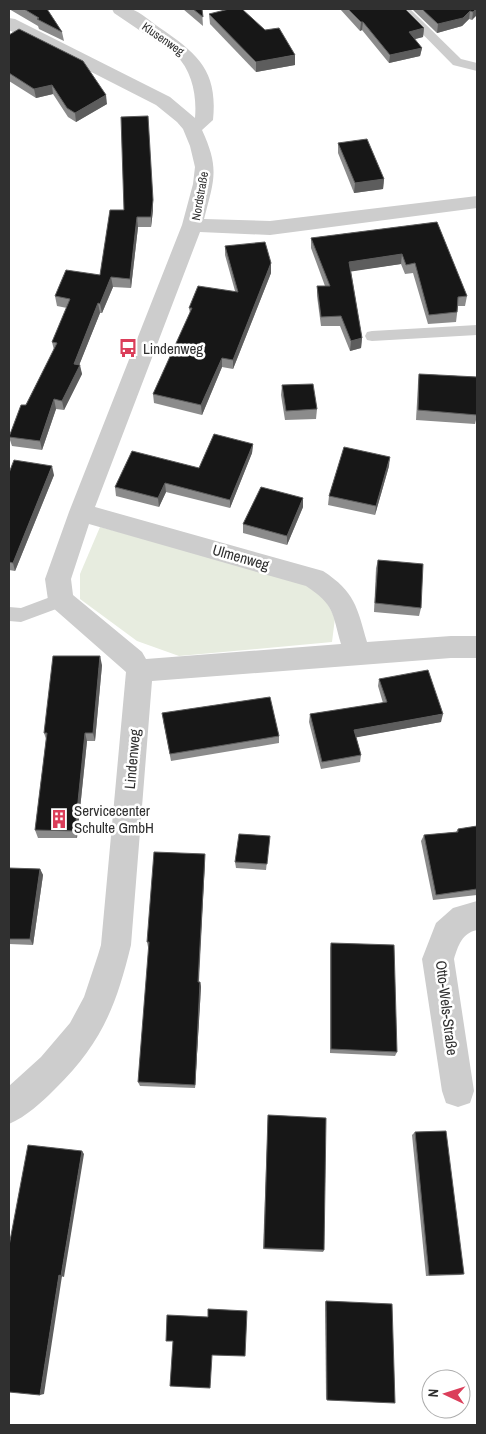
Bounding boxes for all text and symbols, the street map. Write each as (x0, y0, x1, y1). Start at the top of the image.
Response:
street label: Klusenweg (139, 19, 188, 60)
street label: Nordstraße (188, 170, 212, 222)
bus stop icon: Lindenweg (117, 337, 139, 359)
place label: Lindenweg (143, 338, 203, 359)
street label: Ulmenweg (210, 539, 272, 575)
street label: Lindenweg (119, 728, 145, 790)
place label: Servicecenter Schulte GmbH (74, 800, 154, 838)
building icon: Servicecenter Schulte GmbH (48, 808, 70, 830)
street label: Otto-Wels-Straße (431, 959, 463, 1057)
north arrow (421, 1369, 471, 1419)
text: N (424, 1388, 442, 1398)

